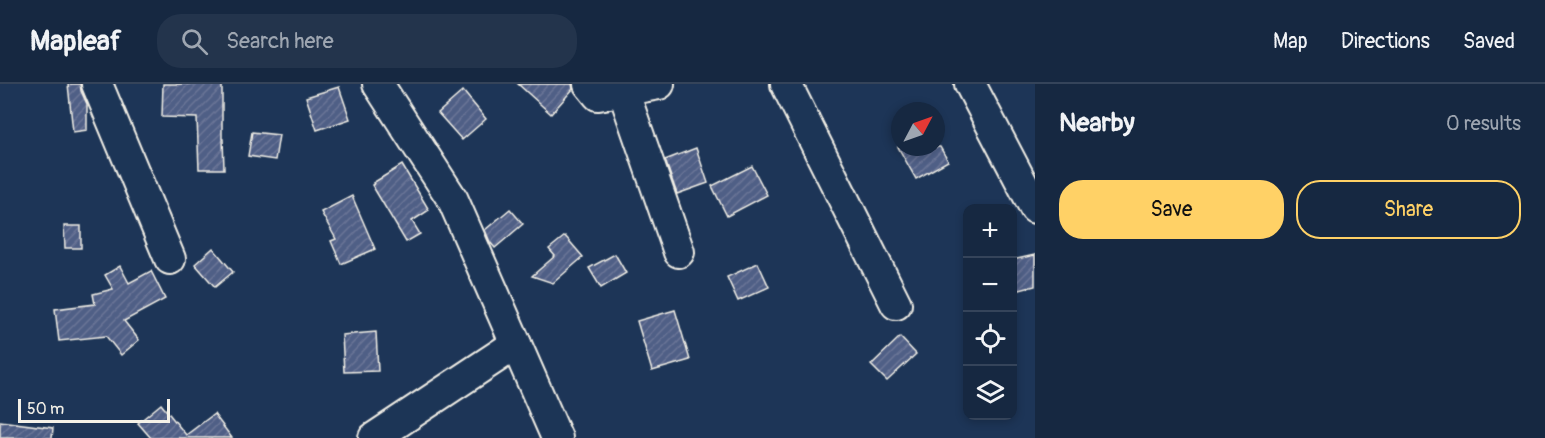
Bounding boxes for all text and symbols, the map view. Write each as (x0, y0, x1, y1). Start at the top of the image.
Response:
search box (157, 14, 577, 68)
text: Mapleaf (30, 24, 121, 59)
icon: search (178, 25, 211, 58)
text: Search here (226, 27, 334, 55)
text: Map (1273, 28, 1308, 55)
text: Directions (1341, 28, 1430, 55)
text: Saved (1463, 28, 1515, 55)
north arrow (891, 102, 945, 156)
text: Nearby (1059, 107, 1135, 139)
text: 0 results (1446, 111, 1521, 136)
button: Save (1059, 180, 1284, 239)
button: Share (1296, 180, 1521, 239)
map controls (963, 204, 1017, 420)
button: + (963, 204, 1017, 258)
button: − (963, 258, 1017, 312)
button: locate (963, 312, 1017, 366)
button: layers (963, 366, 1017, 420)
scale bar (18, 396, 170, 424)
text: 50 m (27, 399, 64, 419)

